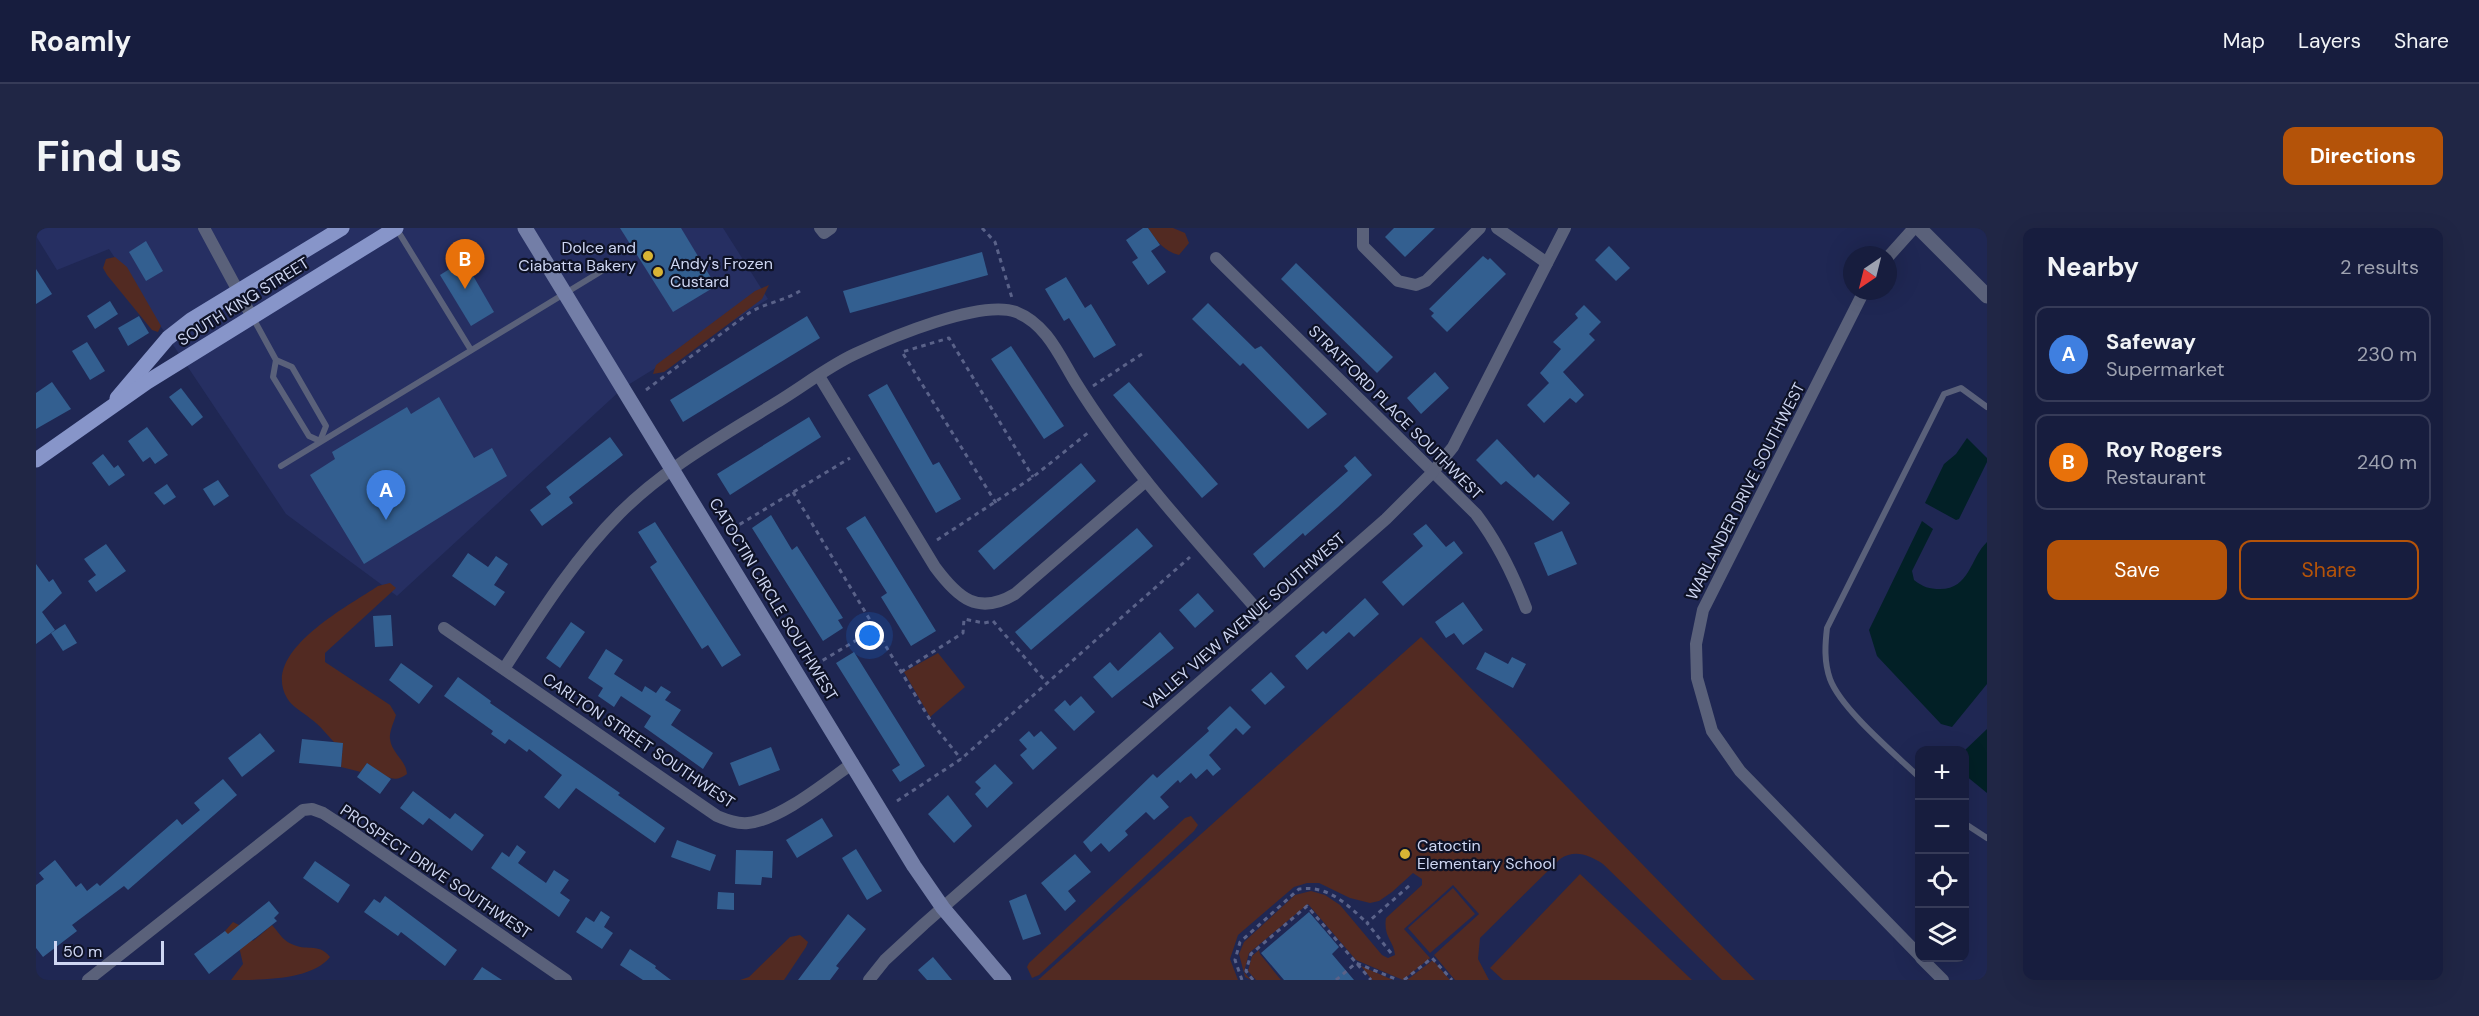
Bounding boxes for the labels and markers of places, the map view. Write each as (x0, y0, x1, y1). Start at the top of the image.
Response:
place label: Dolce and Ciabatta Bakery (518, 237, 636, 276)
pin: B (446, 239, 484, 289)
marker: Dolce and Ciabatta Bakery (641, 249, 655, 263)
place label: Andy's Frozen Custard (670, 253, 773, 292)
marker: Andy's Frozen Custard (651, 265, 665, 279)
pin: A (366, 470, 406, 520)
place label: Catoctin Elementary School (1417, 835, 1555, 874)
marker: Catoctin Elementary School (1398, 847, 1412, 861)

